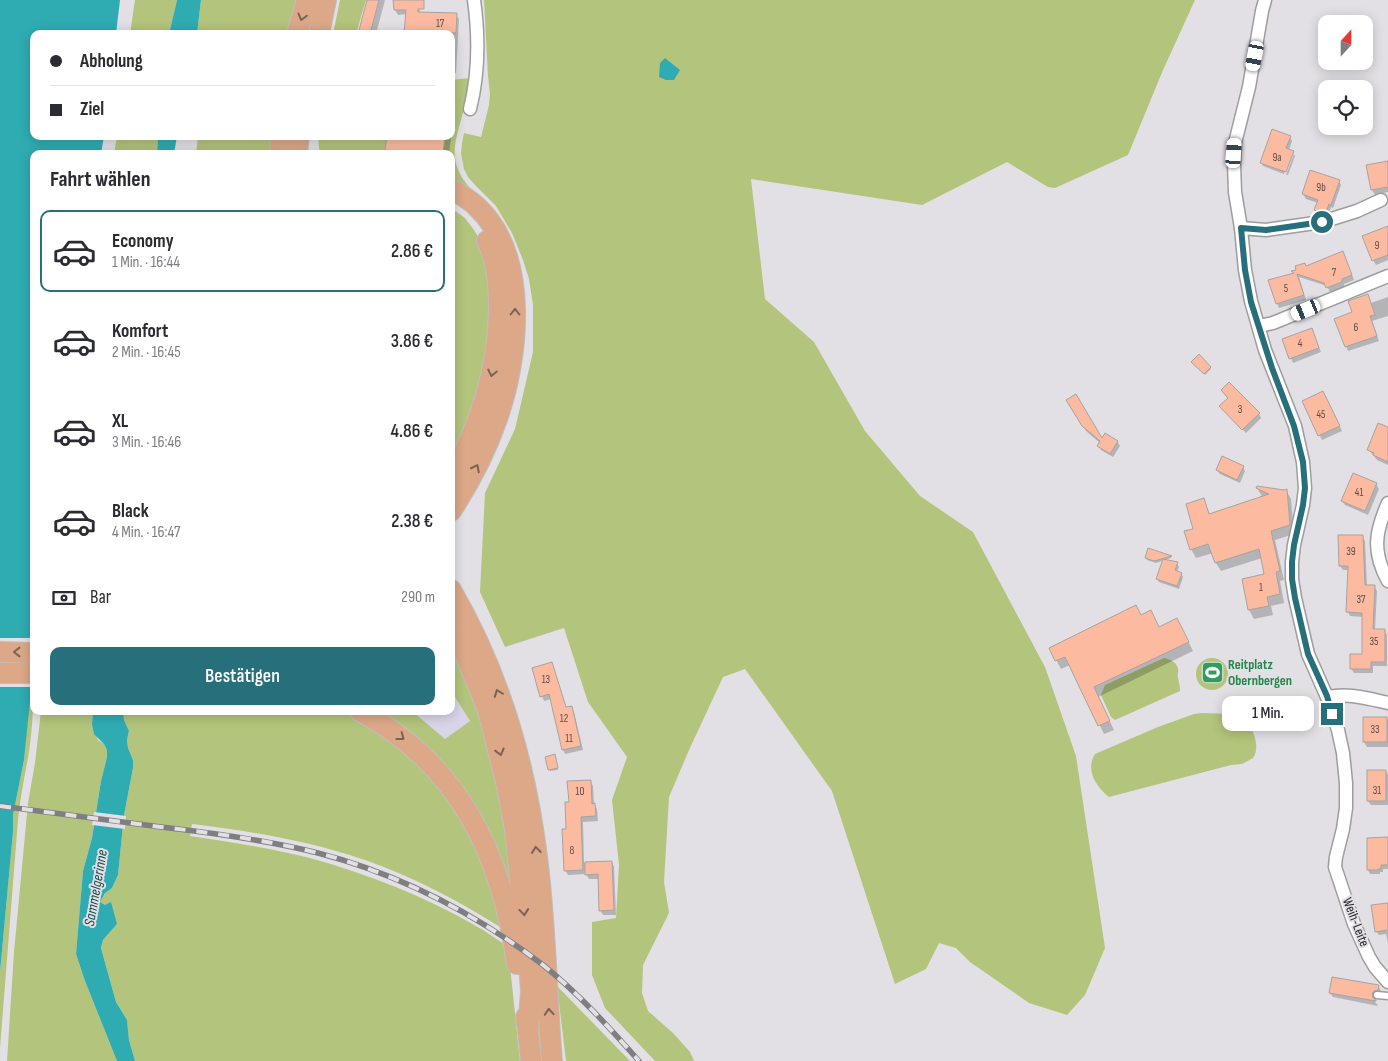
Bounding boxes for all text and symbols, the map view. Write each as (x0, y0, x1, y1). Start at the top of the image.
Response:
one-way arrow (297, 12, 308, 21)
north arrow (1318, 15, 1372, 70)
map controls (1318, 15, 1373, 135)
house number: 17 (436, 17, 445, 30)
car (1244, 40, 1265, 72)
text: Abholung (80, 50, 143, 73)
button: locate (1318, 80, 1373, 135)
text: Ziel (80, 98, 104, 121)
car (1225, 138, 1242, 168)
house number: 9a (1272, 151, 1282, 164)
text: Fahrt wählen (50, 166, 151, 193)
house number: 9b (1316, 181, 1326, 194)
route start (1311, 211, 1333, 233)
icon: car (52, 229, 97, 274)
text: Economy (112, 230, 174, 253)
house number: 9 (1375, 239, 1380, 252)
text: 2.86 € (391, 240, 433, 263)
text: 1 Min. · 16:44 (112, 253, 180, 272)
house number: 7 (1332, 266, 1337, 279)
house number: 5 (1284, 282, 1288, 295)
car (1289, 297, 1322, 323)
one-way arrow (510, 308, 520, 316)
icon: car (52, 319, 97, 364)
text: Komfort (112, 320, 168, 343)
house number: 6 (1354, 321, 1359, 334)
text: 3.86 € (391, 330, 433, 353)
house number: 4 (1298, 337, 1303, 350)
text: 2 Min. · 16:45 (112, 343, 181, 362)
one-way arrow (487, 368, 498, 377)
house number: 3 (1238, 403, 1243, 416)
house number: 45 (1316, 408, 1326, 421)
icon: car (52, 409, 97, 454)
text: XL (112, 410, 128, 433)
text: 4.86 € (391, 420, 433, 443)
text: 3 Min. · 16:46 (112, 433, 181, 452)
one-way arrow (470, 465, 480, 474)
house number: 41 (1355, 486, 1363, 499)
icon: car (52, 499, 97, 544)
text: Black (112, 500, 149, 523)
text: 2.38 € (391, 510, 433, 533)
text: 4 Min. · 16:47 (112, 523, 180, 542)
house number: 39 (1346, 545, 1356, 558)
house number: 1 (1259, 581, 1263, 594)
icon: cash (50, 584, 78, 612)
text: Bar (90, 586, 111, 609)
text: 290 m (401, 588, 435, 607)
house number: 37 (1356, 593, 1366, 606)
house number: 35 (1369, 635, 1379, 648)
one-way arrow (13, 647, 21, 658)
button: Bestätigen (50, 647, 435, 705)
place label: Reitplatz Obernbergen (1228, 656, 1292, 689)
sports icon: Reitplatz Obernbergen (1200, 660, 1224, 684)
house number: 13 (542, 673, 551, 686)
one-way arrow (494, 689, 504, 698)
callout: 1 Min. (1222, 696, 1314, 732)
route end (1321, 703, 1343, 725)
text: 1 Min. (1252, 704, 1284, 723)
house number: 12 (560, 712, 569, 725)
house number: 33 (1370, 723, 1380, 736)
one-way arrow (395, 731, 405, 740)
house number: 11 (565, 732, 573, 745)
one-way arrow (494, 747, 504, 756)
house number: 31 (1373, 784, 1381, 797)
house number: 10 (576, 785, 584, 798)
house number: 8 (570, 844, 575, 857)
one-way arrow (531, 846, 542, 854)
water label: Sammelgerinne (80, 848, 112, 928)
street label: Weih-Leite (1339, 895, 1373, 949)
one-way arrow (519, 909, 530, 917)
one-way arrow (543, 1008, 554, 1016)

